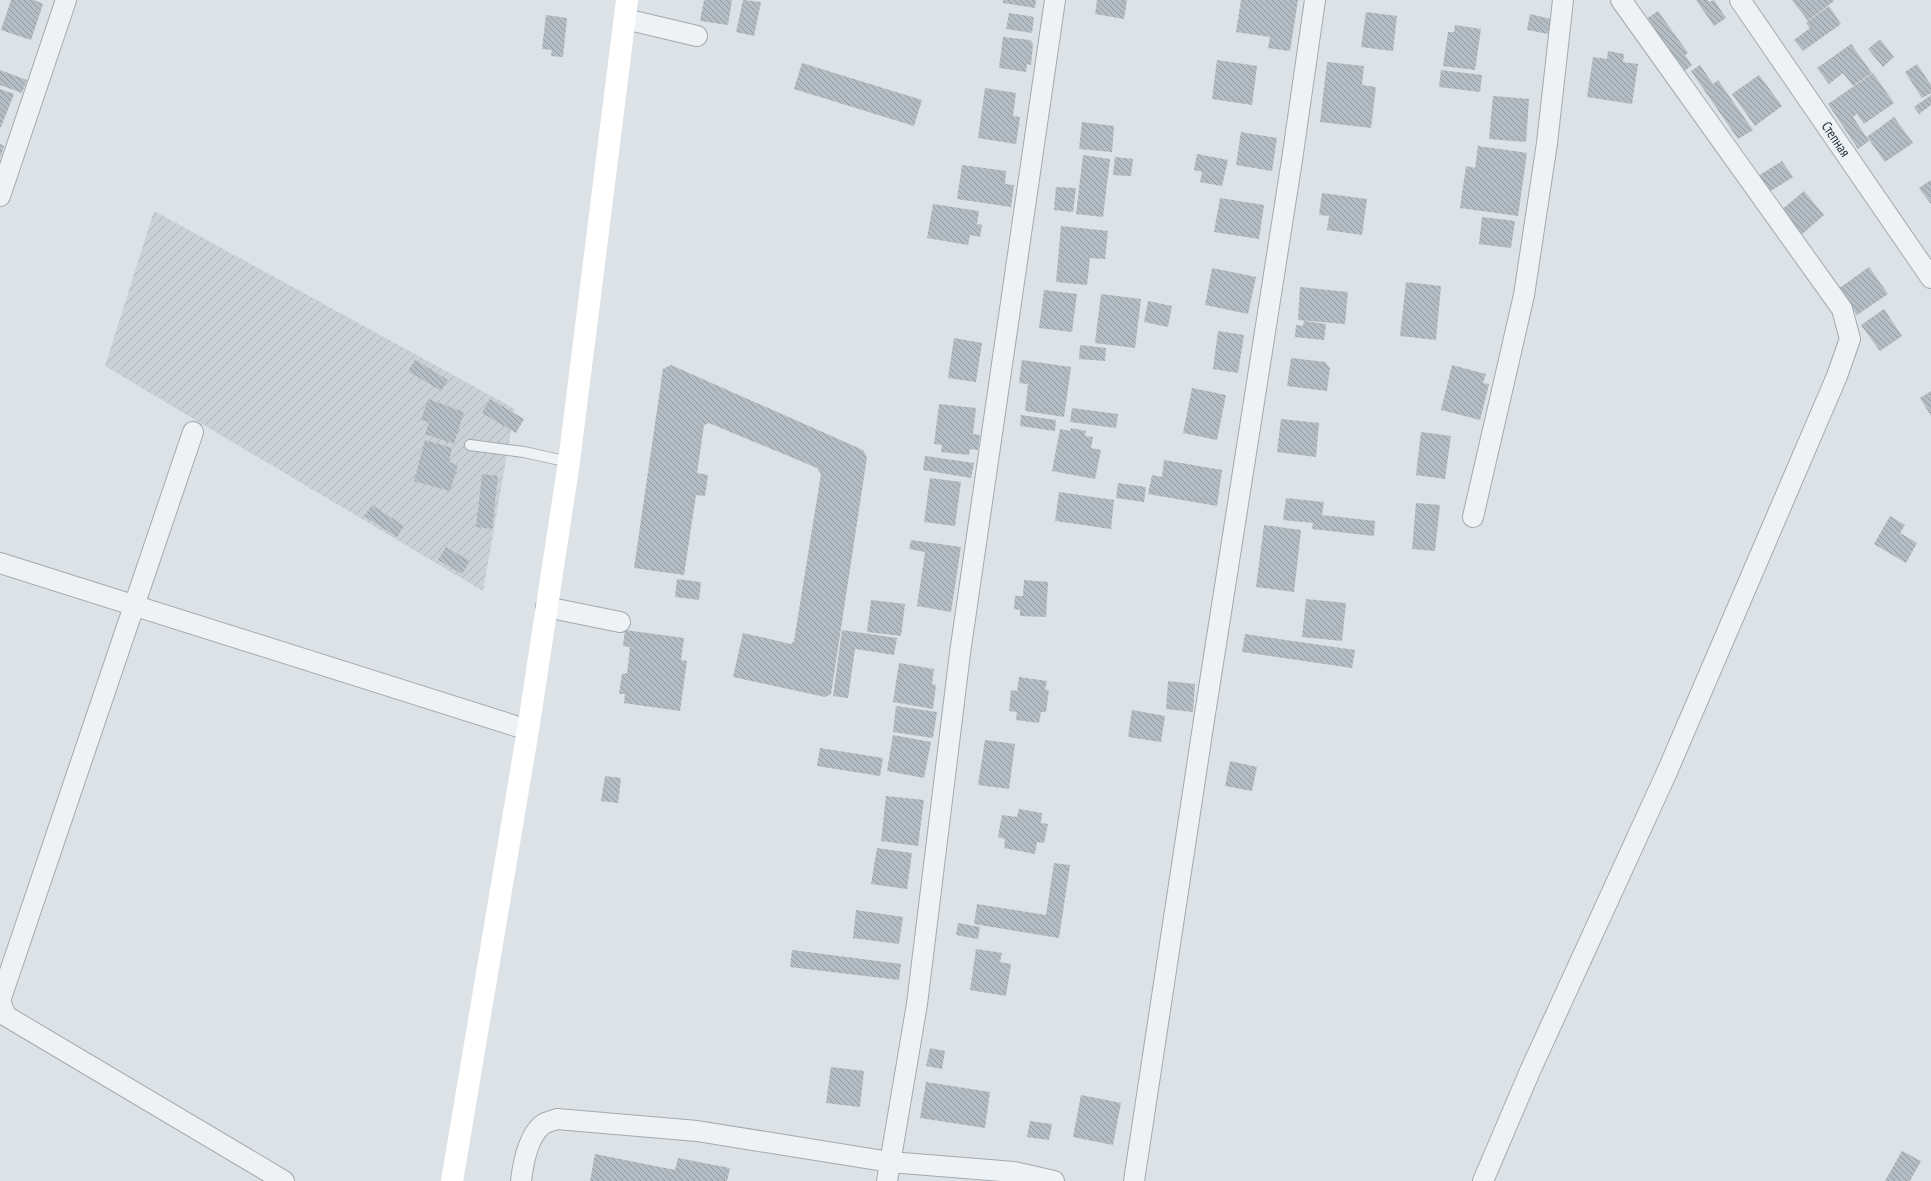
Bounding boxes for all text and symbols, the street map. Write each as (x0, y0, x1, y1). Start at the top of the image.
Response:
street label: Степная (1818, 118, 1854, 160)

